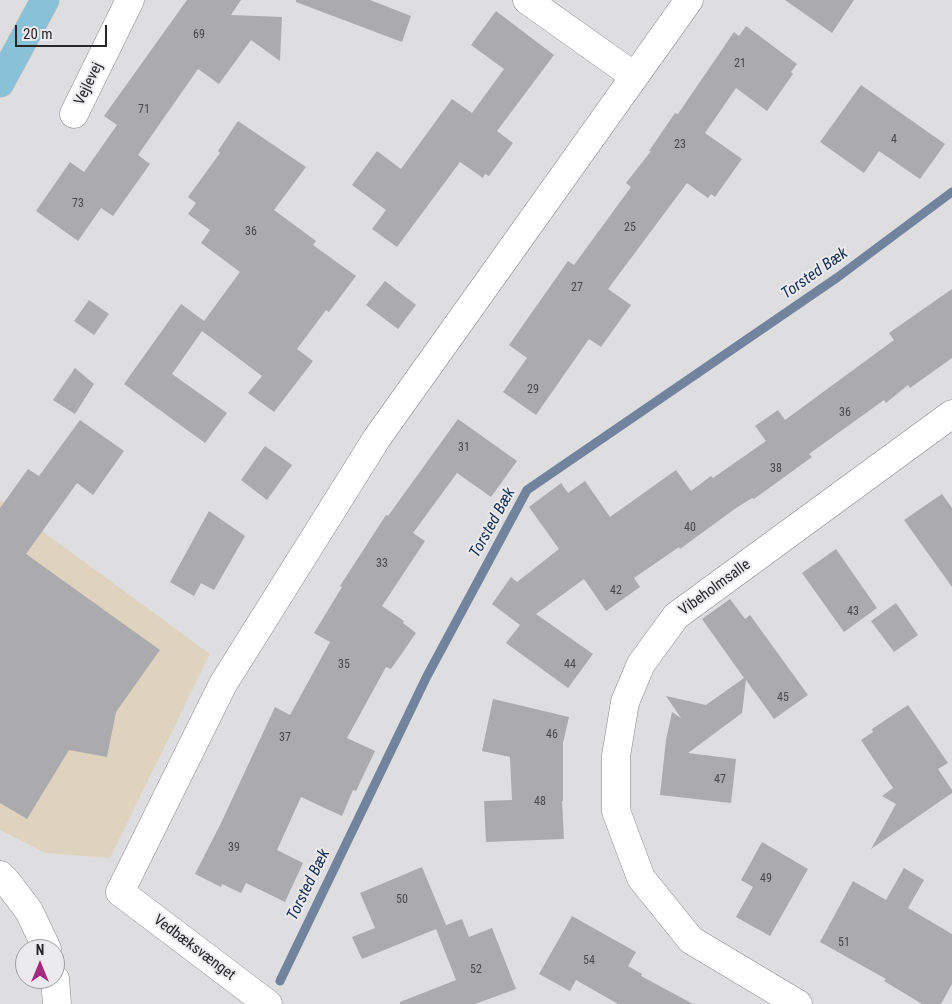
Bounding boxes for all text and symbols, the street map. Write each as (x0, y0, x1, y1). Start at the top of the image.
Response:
scale bar (18, 15, 110, 47)
text: 20 m (23, 25, 53, 43)
house number: 69 (193, 28, 205, 42)
house number: 21 (734, 57, 746, 71)
street label: Vejlevej (71, 60, 107, 108)
house number: 71 (138, 103, 150, 117)
house number: 4 (891, 133, 897, 147)
house number: 23 (674, 138, 686, 152)
house number: 73 (72, 197, 84, 211)
house number: 25 (624, 221, 636, 235)
house number: 36 (245, 225, 257, 239)
water label: Torsted Bæk (778, 244, 852, 304)
house number: 27 (571, 281, 583, 295)
house number: 29 (527, 383, 539, 397)
house number: 36 (839, 406, 851, 420)
house number: 31 (458, 441, 470, 455)
house number: 38 (770, 462, 782, 476)
water label: Torsted Bæk (466, 485, 520, 561)
house number: 40 (684, 521, 696, 535)
street label: Vibeholmsalle (676, 556, 754, 620)
house number: 33 (376, 557, 388, 571)
house number: 42 (610, 584, 622, 598)
house number: 43 (847, 605, 859, 619)
house number: 35 (338, 658, 350, 672)
house number: 44 (564, 658, 576, 672)
house number: 45 (777, 691, 789, 705)
house number: 46 (546, 728, 558, 742)
house number: 37 (279, 731, 291, 745)
house number: 47 (714, 773, 726, 787)
house number: 48 (534, 795, 546, 809)
house number: 39 (228, 841, 240, 855)
water label: Torsted Bæk (284, 846, 334, 924)
house number: 49 (760, 872, 772, 886)
house number: 50 (396, 893, 408, 907)
street label: Vedbæksvænget (149, 911, 239, 985)
house number: 51 (838, 936, 850, 950)
north arrow (15, 939, 65, 989)
text: N (36, 942, 44, 958)
house number: 54 (583, 954, 595, 968)
house number: 52 (470, 963, 482, 977)

